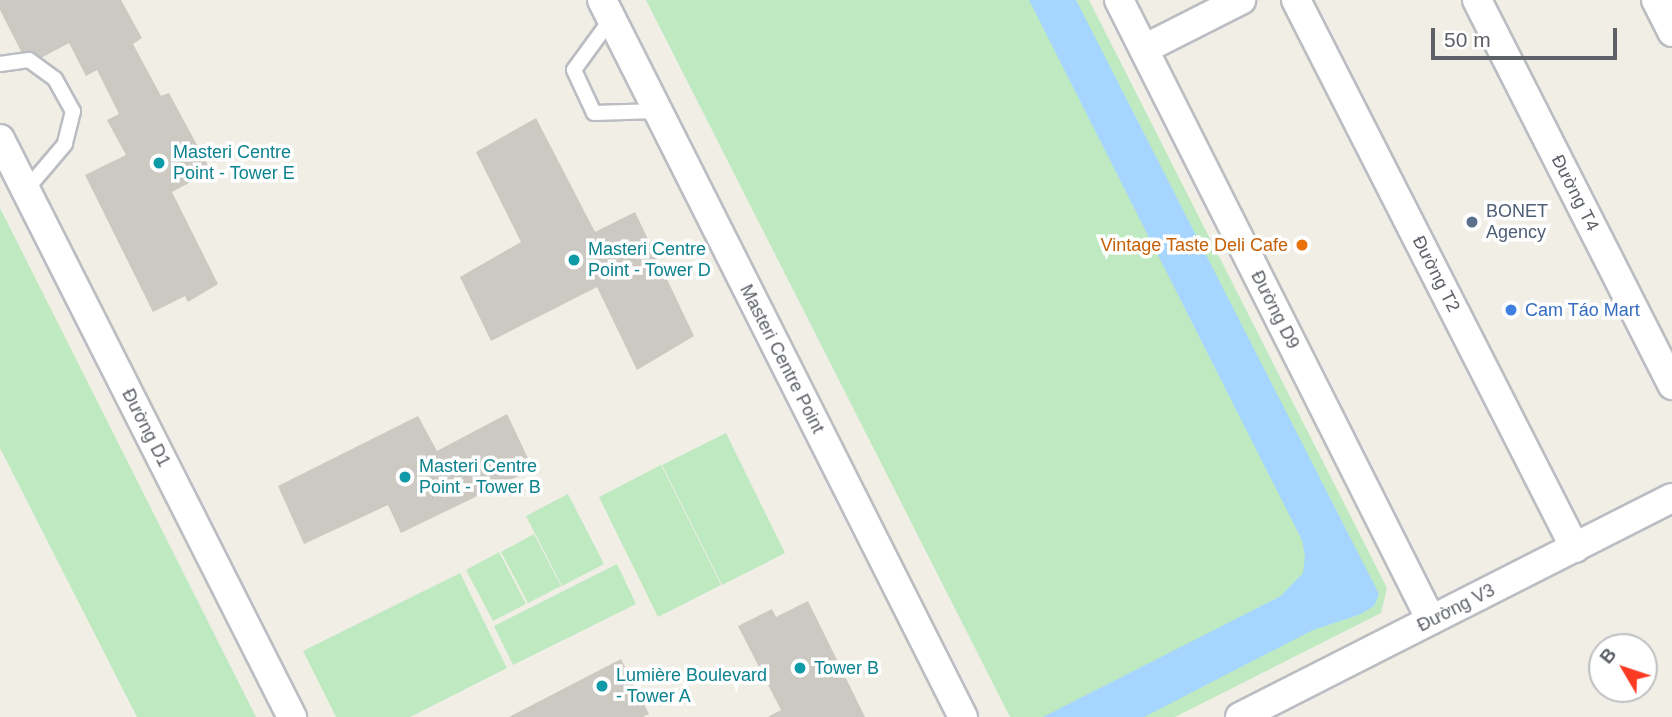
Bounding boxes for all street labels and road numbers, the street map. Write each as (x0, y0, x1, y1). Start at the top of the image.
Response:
street label: Đường T4 (1547, 151, 1603, 235)
street label: Đường T2 (1408, 232, 1464, 316)
street label: Đường D9 (1246, 267, 1304, 353)
street label: Masteri Centre Point (735, 281, 829, 437)
street label: Đường D1 (117, 385, 175, 471)
street label: Đường V3 (1414, 579, 1498, 637)

